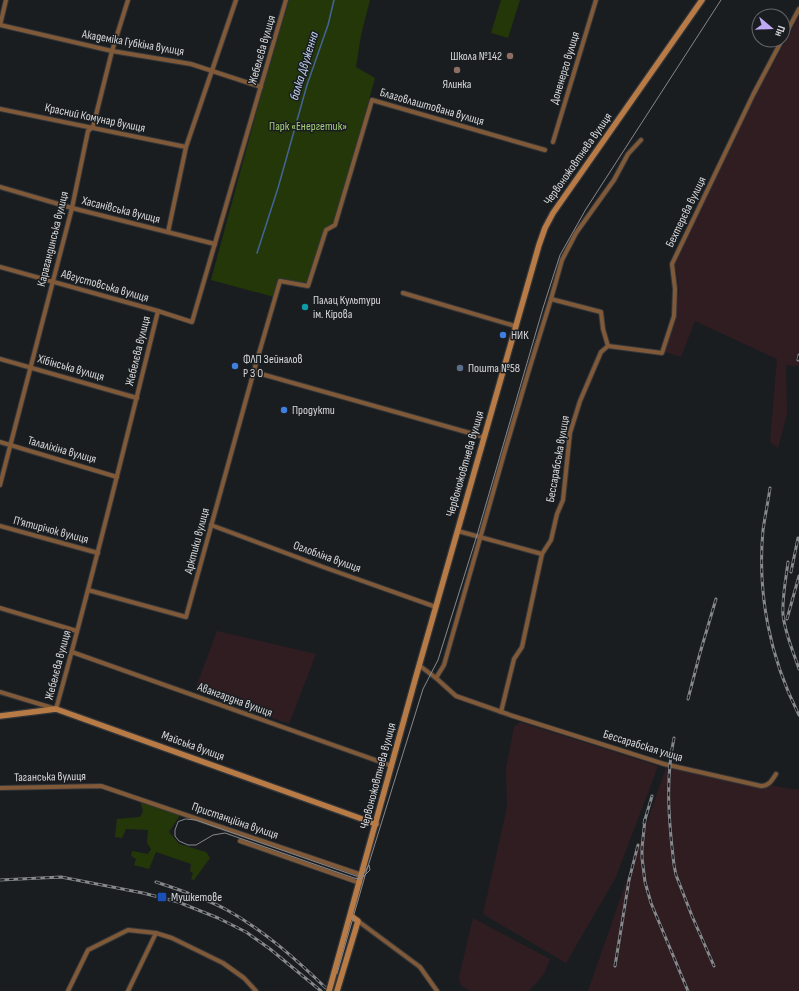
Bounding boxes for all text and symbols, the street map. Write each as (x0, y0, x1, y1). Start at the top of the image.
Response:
north arrow (751, 8, 791, 48)
street label: Жебелєва вулиця (245, 13, 279, 86)
text: Пн (772, 24, 788, 38)
street label: Академіка Губкіна вулиця (80, 26, 185, 59)
water label: балка Двуженна (286, 29, 322, 102)
street label: Доненерго вулиця (547, 30, 583, 106)
place label: Школа №142 (450, 49, 502, 64)
marker: Школа №142 (505, 51, 515, 61)
marker: Ялинка (452, 65, 462, 75)
place label: Ялинка (443, 77, 472, 92)
street label: Благовлаштована вулиця (378, 85, 486, 129)
street label: Красний Комунар вулиця (43, 100, 147, 136)
street label: Червоножовтнева вулиця (540, 110, 616, 208)
park label: Парк «Енергетик» (269, 119, 347, 134)
street label: Бехтерєва вулиця (662, 174, 710, 250)
street label: Карагандинська вулиця (34, 190, 72, 288)
street label: Хасанівська вулиця (79, 193, 162, 227)
street label: Августовська вулиця (58, 266, 151, 306)
place label: Палац Культури ім. Кірова (313, 293, 381, 322)
marker: Палац Культури ім. Кірова (300, 302, 310, 312)
street label: Жебелєва вулиця (122, 314, 154, 387)
place label: НИК (511, 328, 529, 343)
marker: НИК (498, 330, 508, 340)
street label: Хібінська вулиця (35, 351, 106, 385)
place label: ФЛП Зейналов Р З О (243, 352, 303, 381)
marker: ФЛП Зейналов Р З О (230, 361, 240, 371)
place label: Пошта №58 (468, 361, 520, 376)
marker: Пошта №58 (455, 363, 465, 373)
place label: Продукти (292, 403, 335, 418)
marker: Продукти (279, 405, 289, 415)
street label: Червоножовтнева вулиця (443, 409, 487, 519)
street label: Бессарабська вулиця (543, 414, 573, 504)
street label: Талаліхіна вулиця (26, 433, 98, 467)
street label: Арктики вулиця (181, 506, 213, 577)
street label: П’ятирічок вулиця (12, 513, 90, 547)
street label: Оглобліна вулиця (291, 538, 363, 576)
street label: Жебелєва вулиця (42, 628, 75, 701)
street label: Авангардна вулиця (195, 679, 275, 721)
street label: Червоножовтнева вулиця (357, 721, 399, 831)
street label: Бессарабская улица (601, 727, 685, 765)
street label: Майська вулиця (159, 728, 227, 764)
street label: Таганська вулиця (14, 769, 86, 785)
street label: Пристанційна вулиця (190, 799, 280, 843)
place label: Мушкетове (171, 890, 222, 905)
marker: Мушкетове (156, 891, 168, 903)

